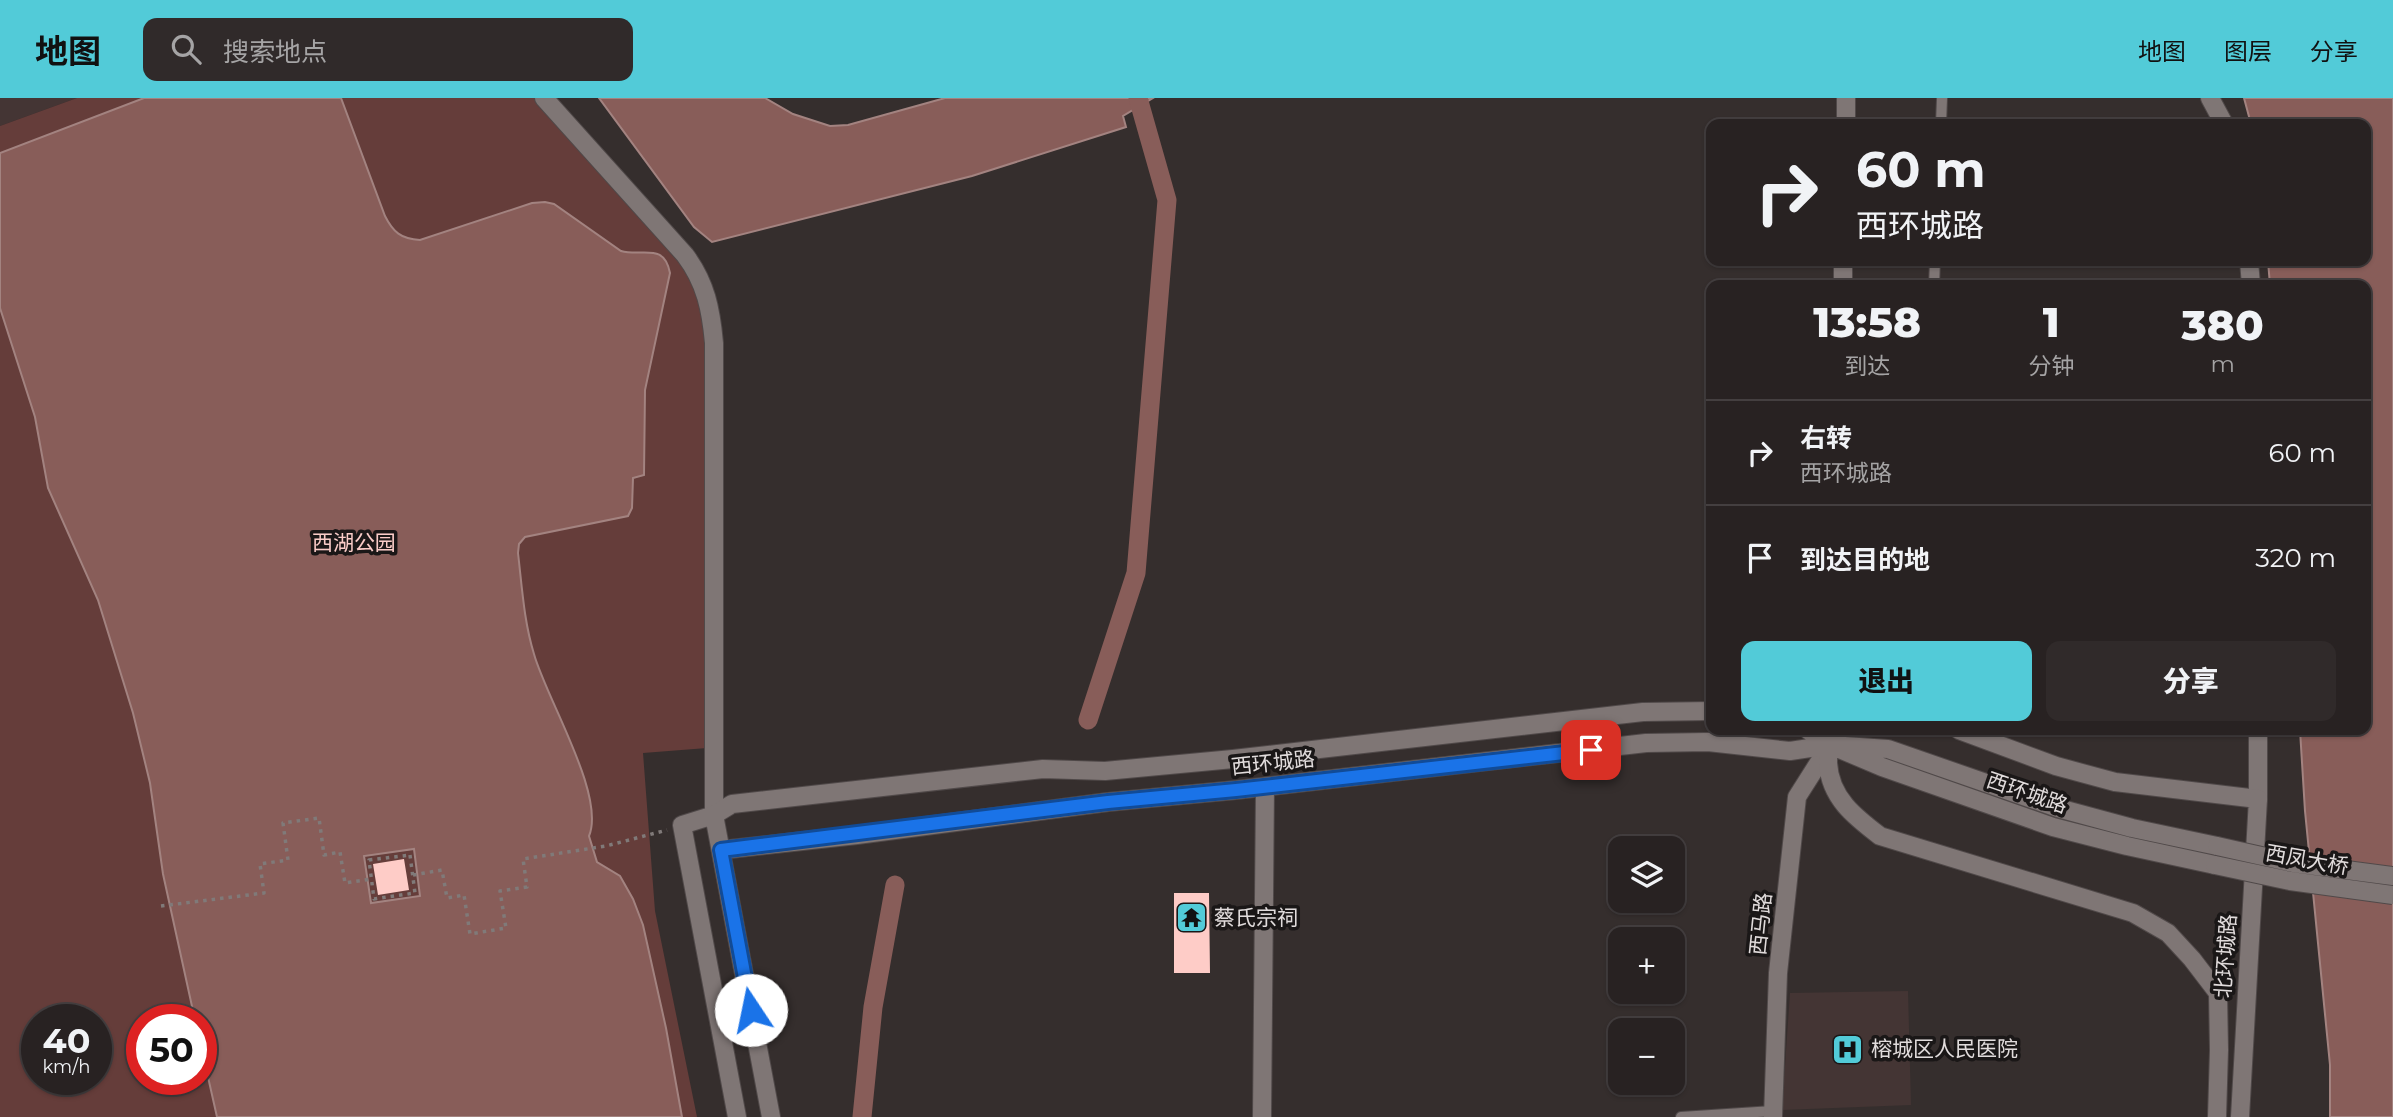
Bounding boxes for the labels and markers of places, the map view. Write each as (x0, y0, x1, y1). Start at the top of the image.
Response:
pin (1561, 720, 1621, 780)
temple icon: 蔡氏宗祠 (1174, 901, 1208, 935)
place label: 蔡氏宗祠 (1214, 905, 1298, 930)
hospital icon: 榕城区人民医院 (1831, 1032, 1865, 1066)
place label: 榕城区人民医院 (1871, 1036, 2018, 1061)

